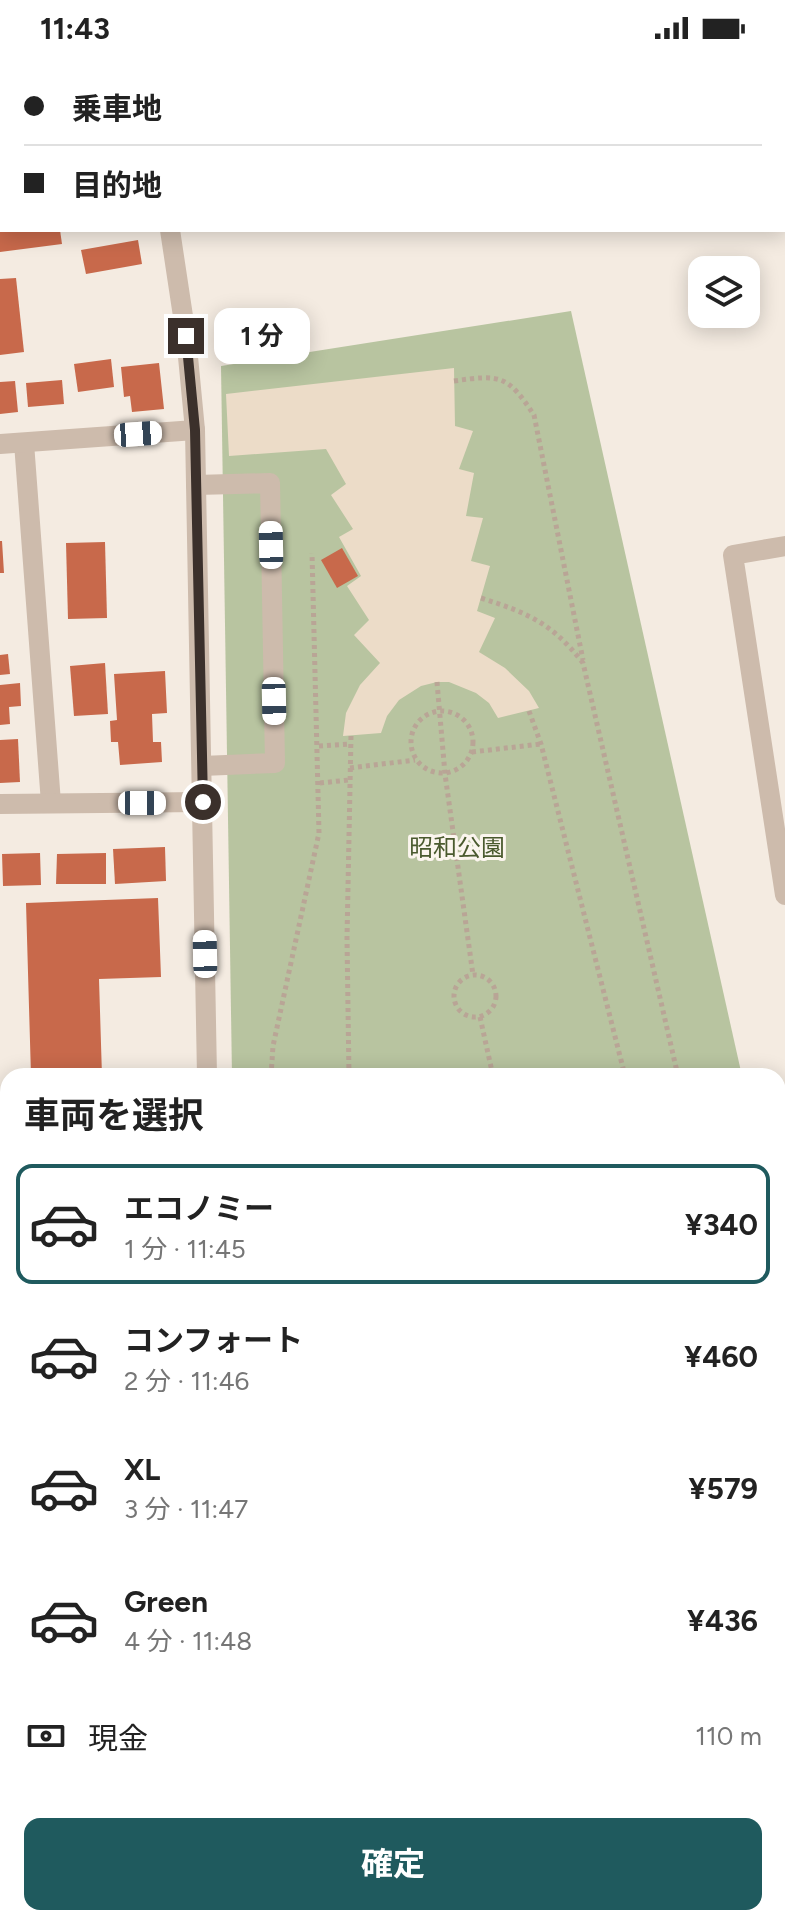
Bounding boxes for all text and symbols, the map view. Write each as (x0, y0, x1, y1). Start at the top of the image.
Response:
text: 11:43 (40, 10, 110, 47)
text: 乗車地 (72, 90, 162, 127)
text: 目的地 (72, 167, 162, 204)
map controls (688, 256, 760, 328)
button: layers (688, 256, 760, 328)
callout: 1 分 (214, 308, 310, 364)
route end (168, 318, 204, 354)
text: 1 分 (240, 320, 284, 352)
car (113, 420, 163, 448)
car (259, 521, 283, 569)
car (262, 677, 286, 725)
route start (185, 784, 221, 820)
car (118, 791, 166, 815)
park label: 昭和公園 (409, 833, 505, 862)
car (193, 930, 217, 978)
text: 車両を選択 (24, 1094, 204, 1137)
icon: car (28, 1188, 100, 1260)
text: エコノミー (124, 1190, 274, 1227)
text: ¥340 (685, 1206, 758, 1243)
text: 1 分 · 11:45 (124, 1233, 246, 1265)
icon: car (28, 1320, 100, 1392)
text: コンフォート (124, 1322, 303, 1359)
text: ¥460 (684, 1338, 758, 1375)
text: 2 分 · 11:46 (124, 1365, 249, 1397)
text: XL (124, 1451, 160, 1488)
icon: car (28, 1452, 100, 1524)
text: ¥579 (689, 1470, 758, 1507)
text: 3 分 · 11:47 (124, 1493, 248, 1525)
text: Green (124, 1583, 208, 1620)
icon: car (28, 1584, 100, 1656)
text: ¥436 (687, 1602, 758, 1639)
text: 4 分 · 11:48 (124, 1625, 252, 1657)
icon: cash (24, 1714, 68, 1758)
text: 現金 (88, 1720, 148, 1757)
text: 110 m (695, 1720, 762, 1752)
button: 確定 (24, 1818, 762, 1910)

